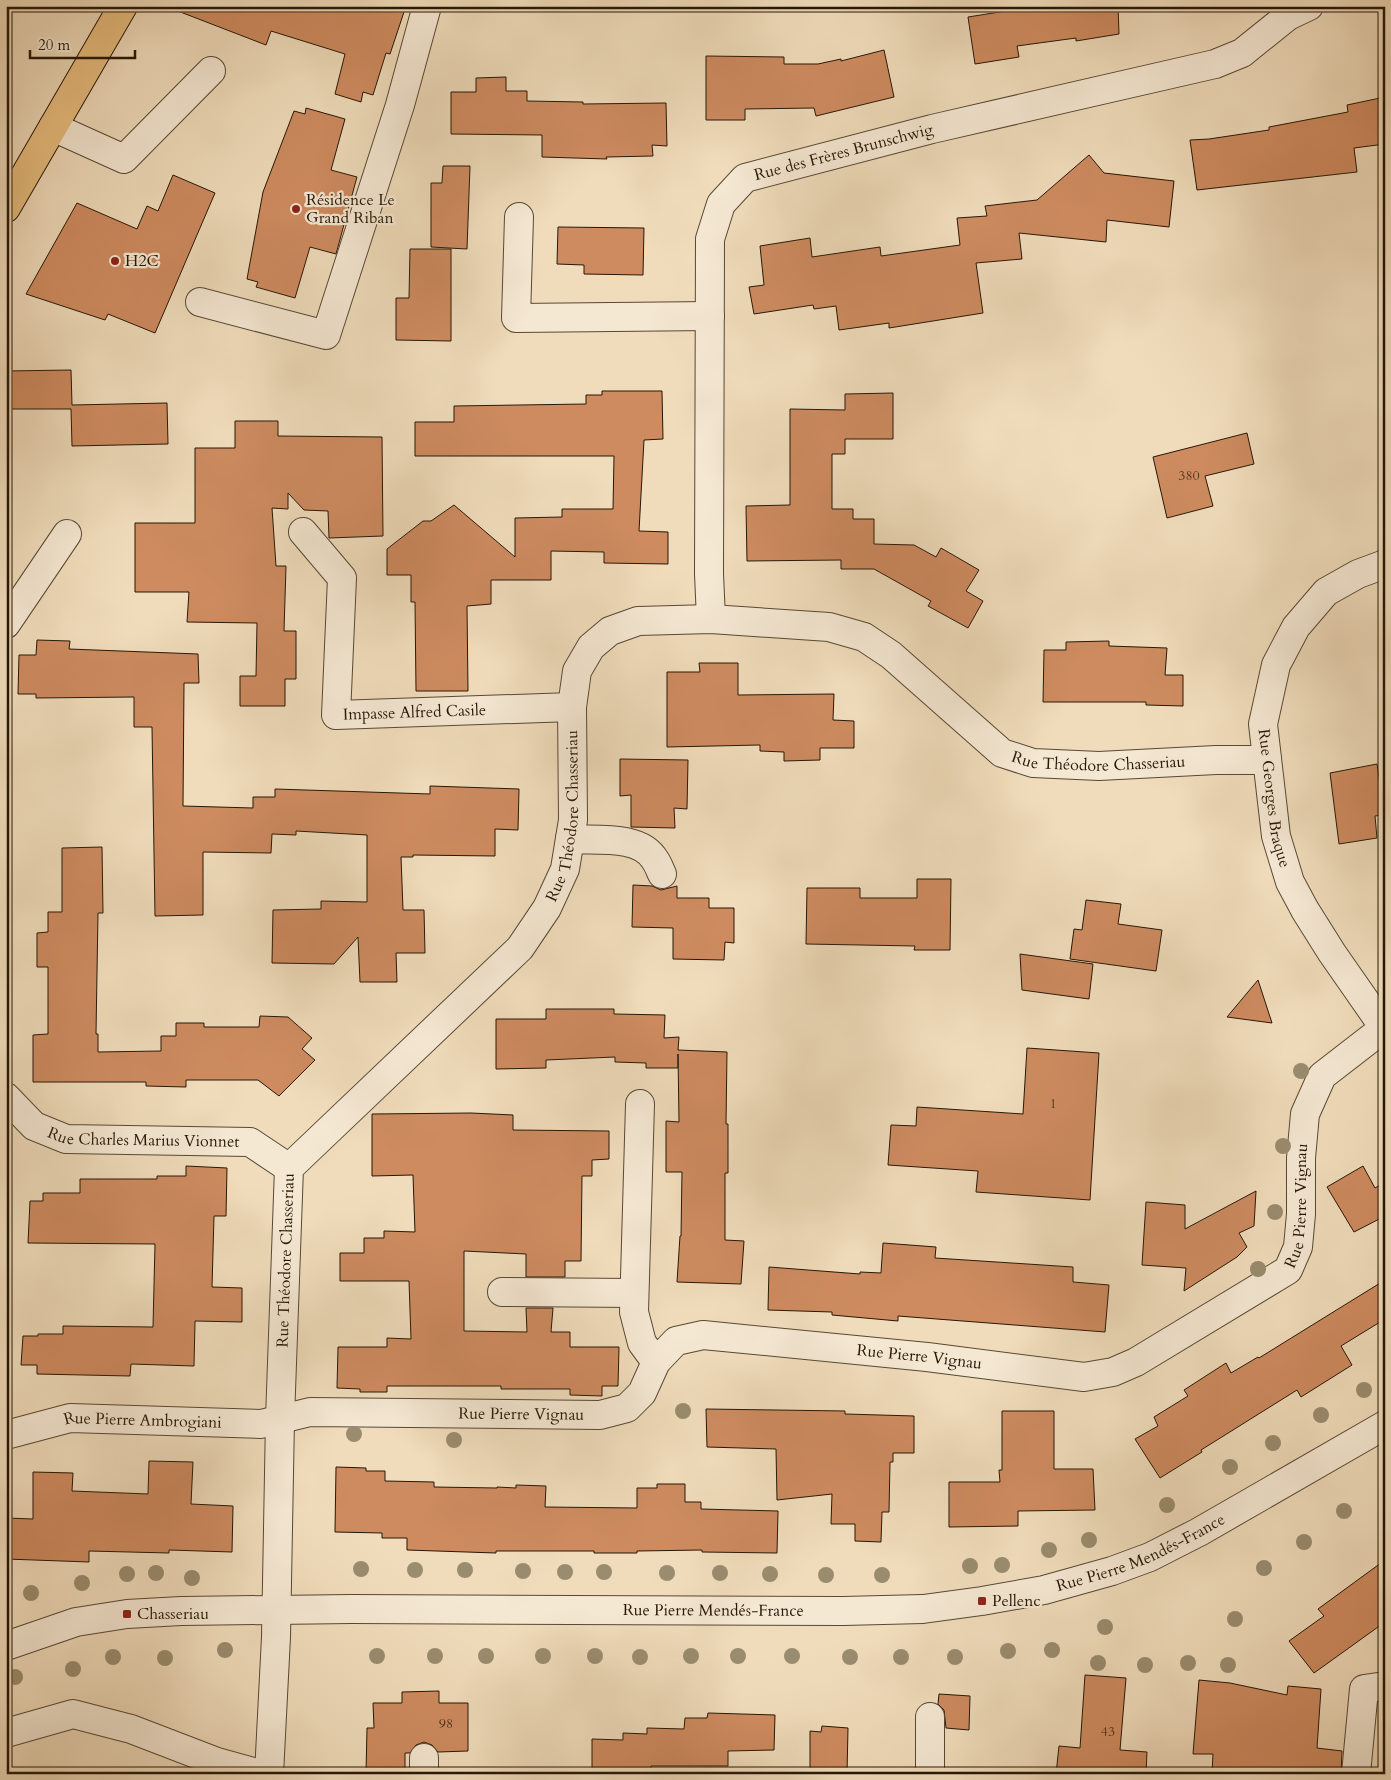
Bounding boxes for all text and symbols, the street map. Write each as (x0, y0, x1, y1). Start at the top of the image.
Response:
scale bar (30, 28, 135, 60)
text: 20 m (38, 35, 70, 55)
street label: Rue des Frères Brunschwig (752, 118, 935, 186)
place label: Résidence Le Grand Riban (306, 189, 395, 229)
marker: Résidence Le Grand Riban (290, 203, 302, 215)
place label: H2C (125, 250, 159, 272)
marker: H2C (109, 255, 121, 267)
house number: 380 (1178, 466, 1200, 485)
street label: Impasse Alfred Casile (343, 699, 487, 726)
street label: Rue Georges Braque (1253, 728, 1296, 870)
street label: Rue Théodore Chasseriau (540, 730, 584, 905)
street label: Rue Théodore Chasseriau (1009, 746, 1186, 777)
house number: 1 (1049, 1094, 1057, 1113)
street label: Rue Charles Marius Vionnet (44, 1122, 240, 1153)
street label: Rue Pierre Vignau (1279, 1142, 1313, 1272)
street label: Rue Théodore Chasseriau (272, 1173, 300, 1348)
street label: Rue Pierre Vignau (856, 1339, 984, 1375)
street label: Rue Pierre Vignau (458, 1403, 585, 1426)
street label: Rue Pierre Ambrogiani (61, 1406, 223, 1434)
street label: Rue Pierre Mendés-France (1054, 1508, 1229, 1597)
place label: Pellenc (992, 1590, 1041, 1612)
marker: Pellenc (976, 1595, 988, 1607)
street label: Rue Pierre Mendés-France (623, 1599, 804, 1622)
place label: Chasseriau (137, 1603, 209, 1625)
marker: Chasseriau (121, 1608, 133, 1620)
house number: 98 (439, 1714, 453, 1733)
house number: 43 (1101, 1722, 1115, 1741)

